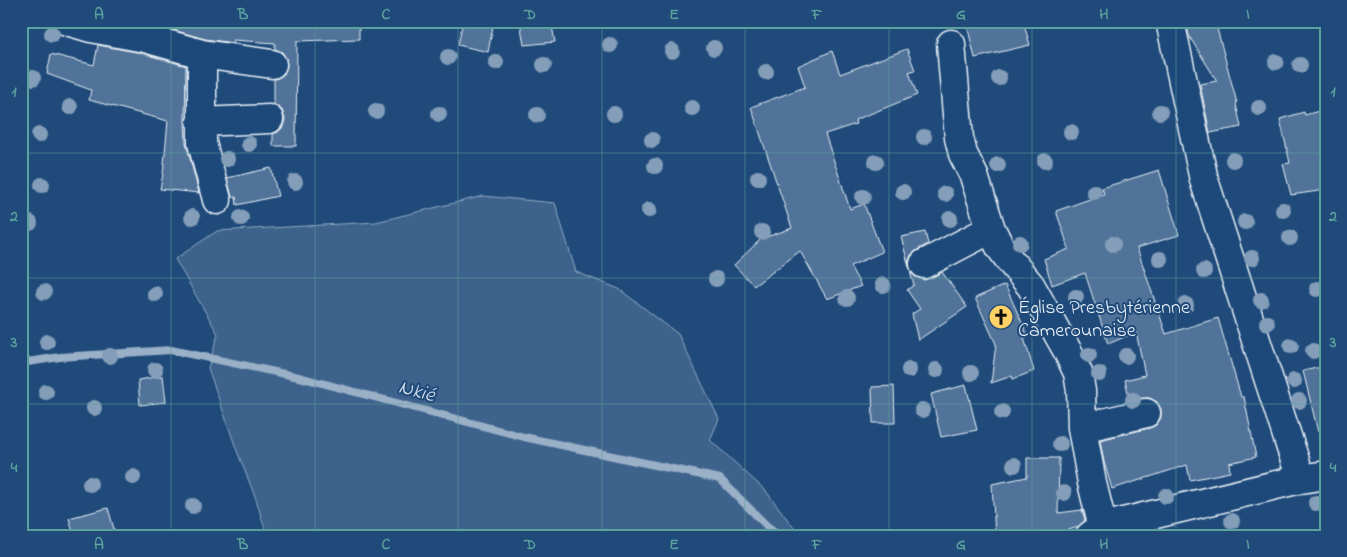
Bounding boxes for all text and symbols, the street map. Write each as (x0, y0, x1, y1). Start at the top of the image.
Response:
text: A (94, 3, 104, 27)
text: B (237, 3, 249, 27)
text: C (382, 3, 391, 27)
text: D (523, 3, 536, 27)
text: E (669, 3, 679, 27)
text: F (811, 3, 823, 27)
text: G (956, 3, 966, 27)
text: H (1099, 3, 1109, 27)
text: I (1246, 3, 1250, 27)
text: 1 (11, 80, 17, 104)
text: 1 (1330, 80, 1336, 104)
text: 2 (9, 205, 18, 229)
text: 2 (1328, 205, 1337, 229)
place label: Église Presbytérienne Camerounaise (1018, 294, 1190, 346)
church icon: Église Presbytérienne Camerounaise (988, 304, 1014, 330)
text: 3 (10, 331, 18, 355)
text: 3 (1329, 331, 1337, 355)
water label: Nkié (395, 373, 440, 412)
text: 4 (10, 456, 18, 480)
text: 4 (1329, 456, 1337, 480)
text: A (94, 533, 104, 557)
text: B (237, 533, 249, 557)
text: C (382, 533, 391, 557)
text: D (523, 533, 536, 557)
text: E (669, 533, 679, 557)
text: F (811, 533, 823, 557)
text: G (956, 533, 966, 557)
text: H (1099, 533, 1109, 557)
text: I (1246, 533, 1250, 557)

